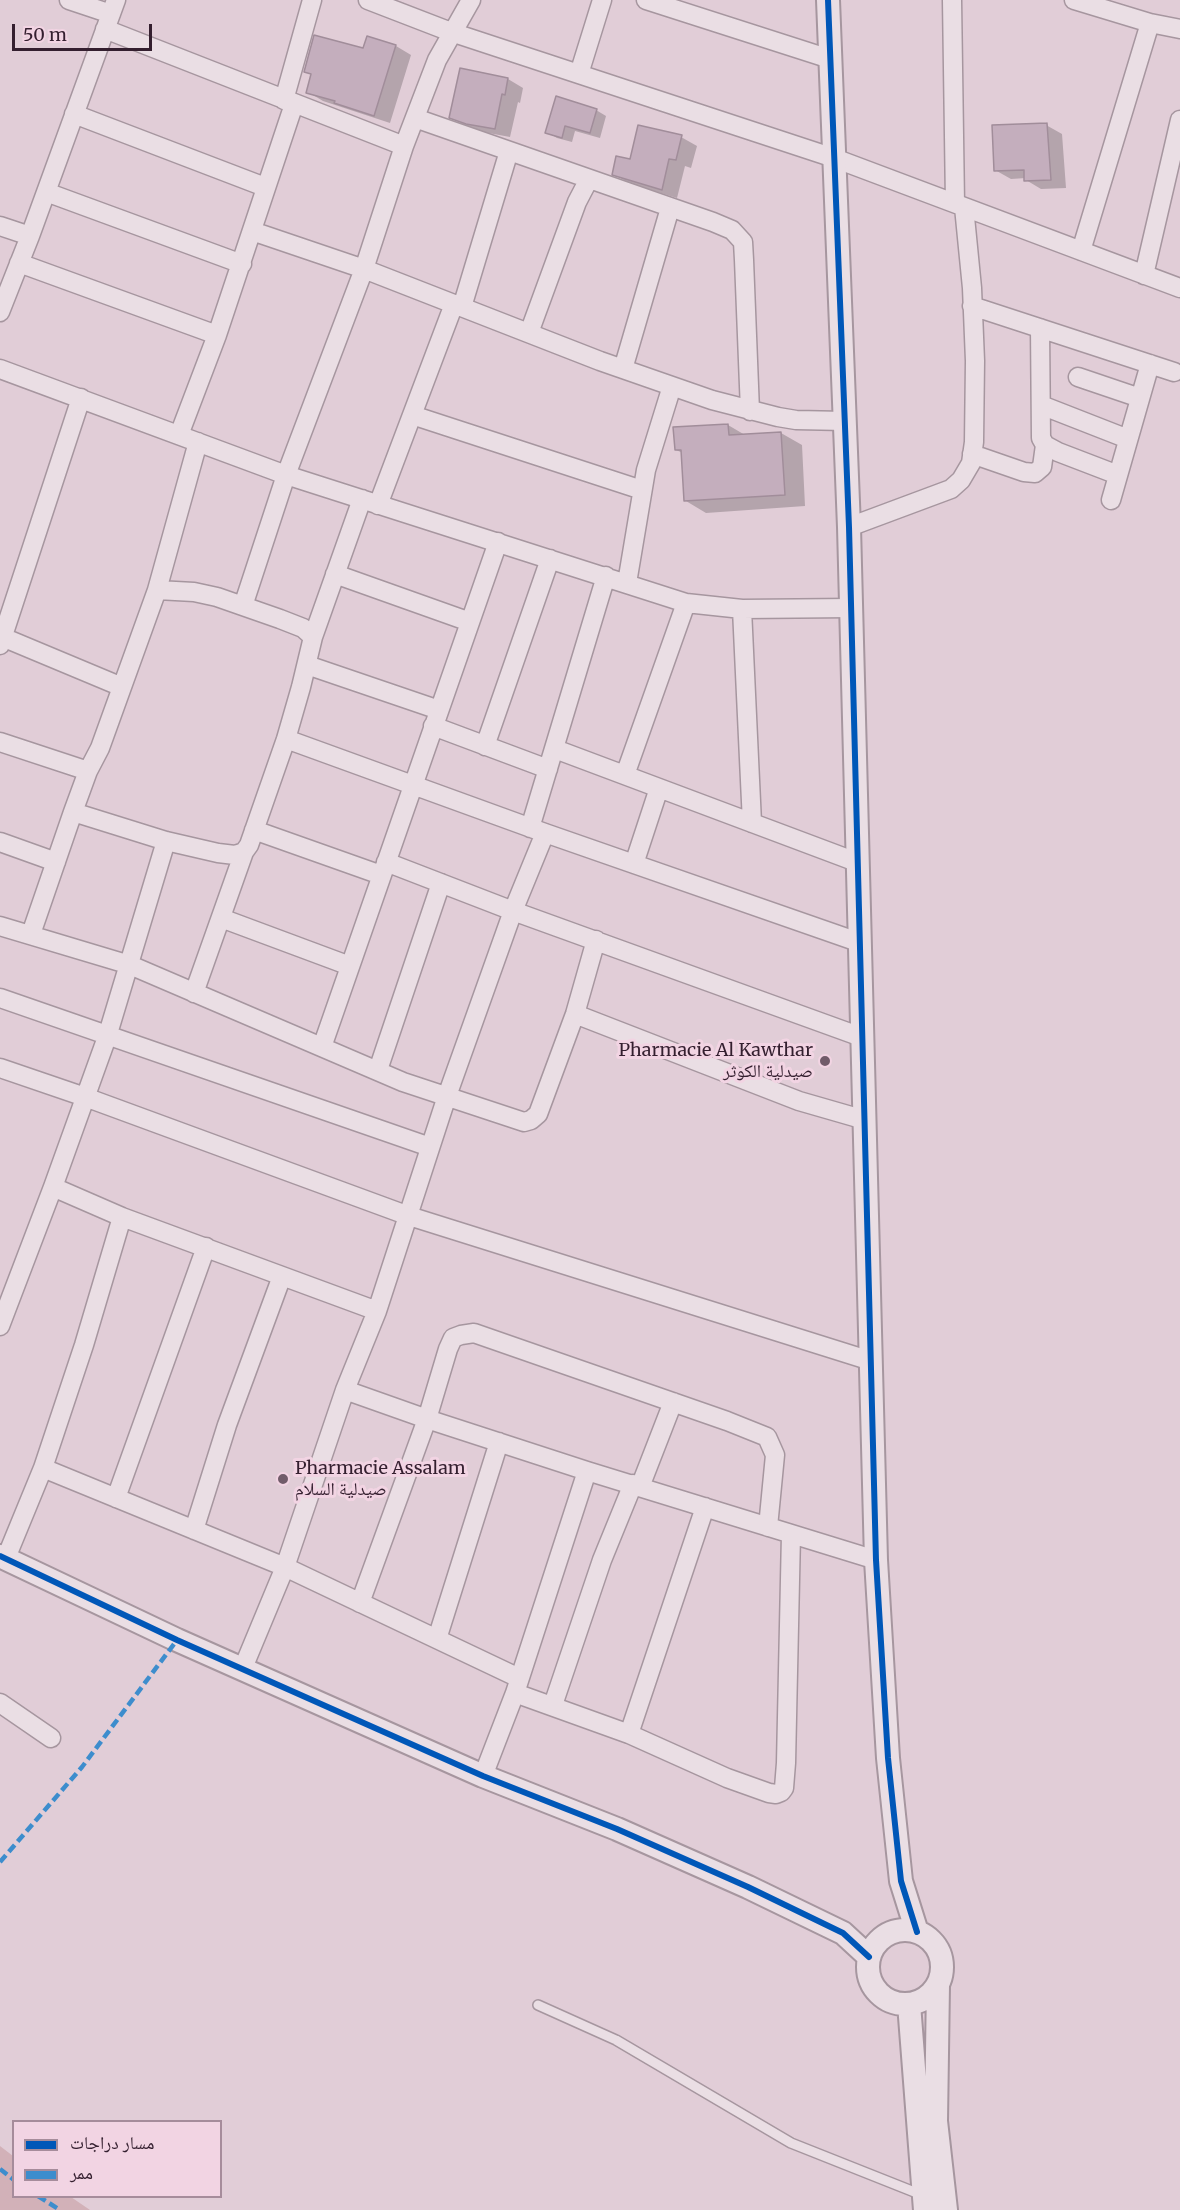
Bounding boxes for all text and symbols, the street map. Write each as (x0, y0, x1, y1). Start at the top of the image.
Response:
scale bar (15, 12, 154, 50)
text: 50 m (23, 23, 67, 46)
place label: Pharmacie Al Kawthar صيدلية الكوثر (619, 1040, 813, 1082)
marker: Pharmacie Al Kawthar صيدلية الكوثر (818, 1054, 832, 1068)
place label: Pharmacie Assalam صيدلية السلام (295, 1458, 466, 1500)
marker: Pharmacie Assalam صيدلية السلام (276, 1472, 290, 1486)
legend (12, 2120, 222, 2198)
text: مسار دراجات (70, 2131, 155, 2154)
text: ممر (70, 2161, 93, 2184)

